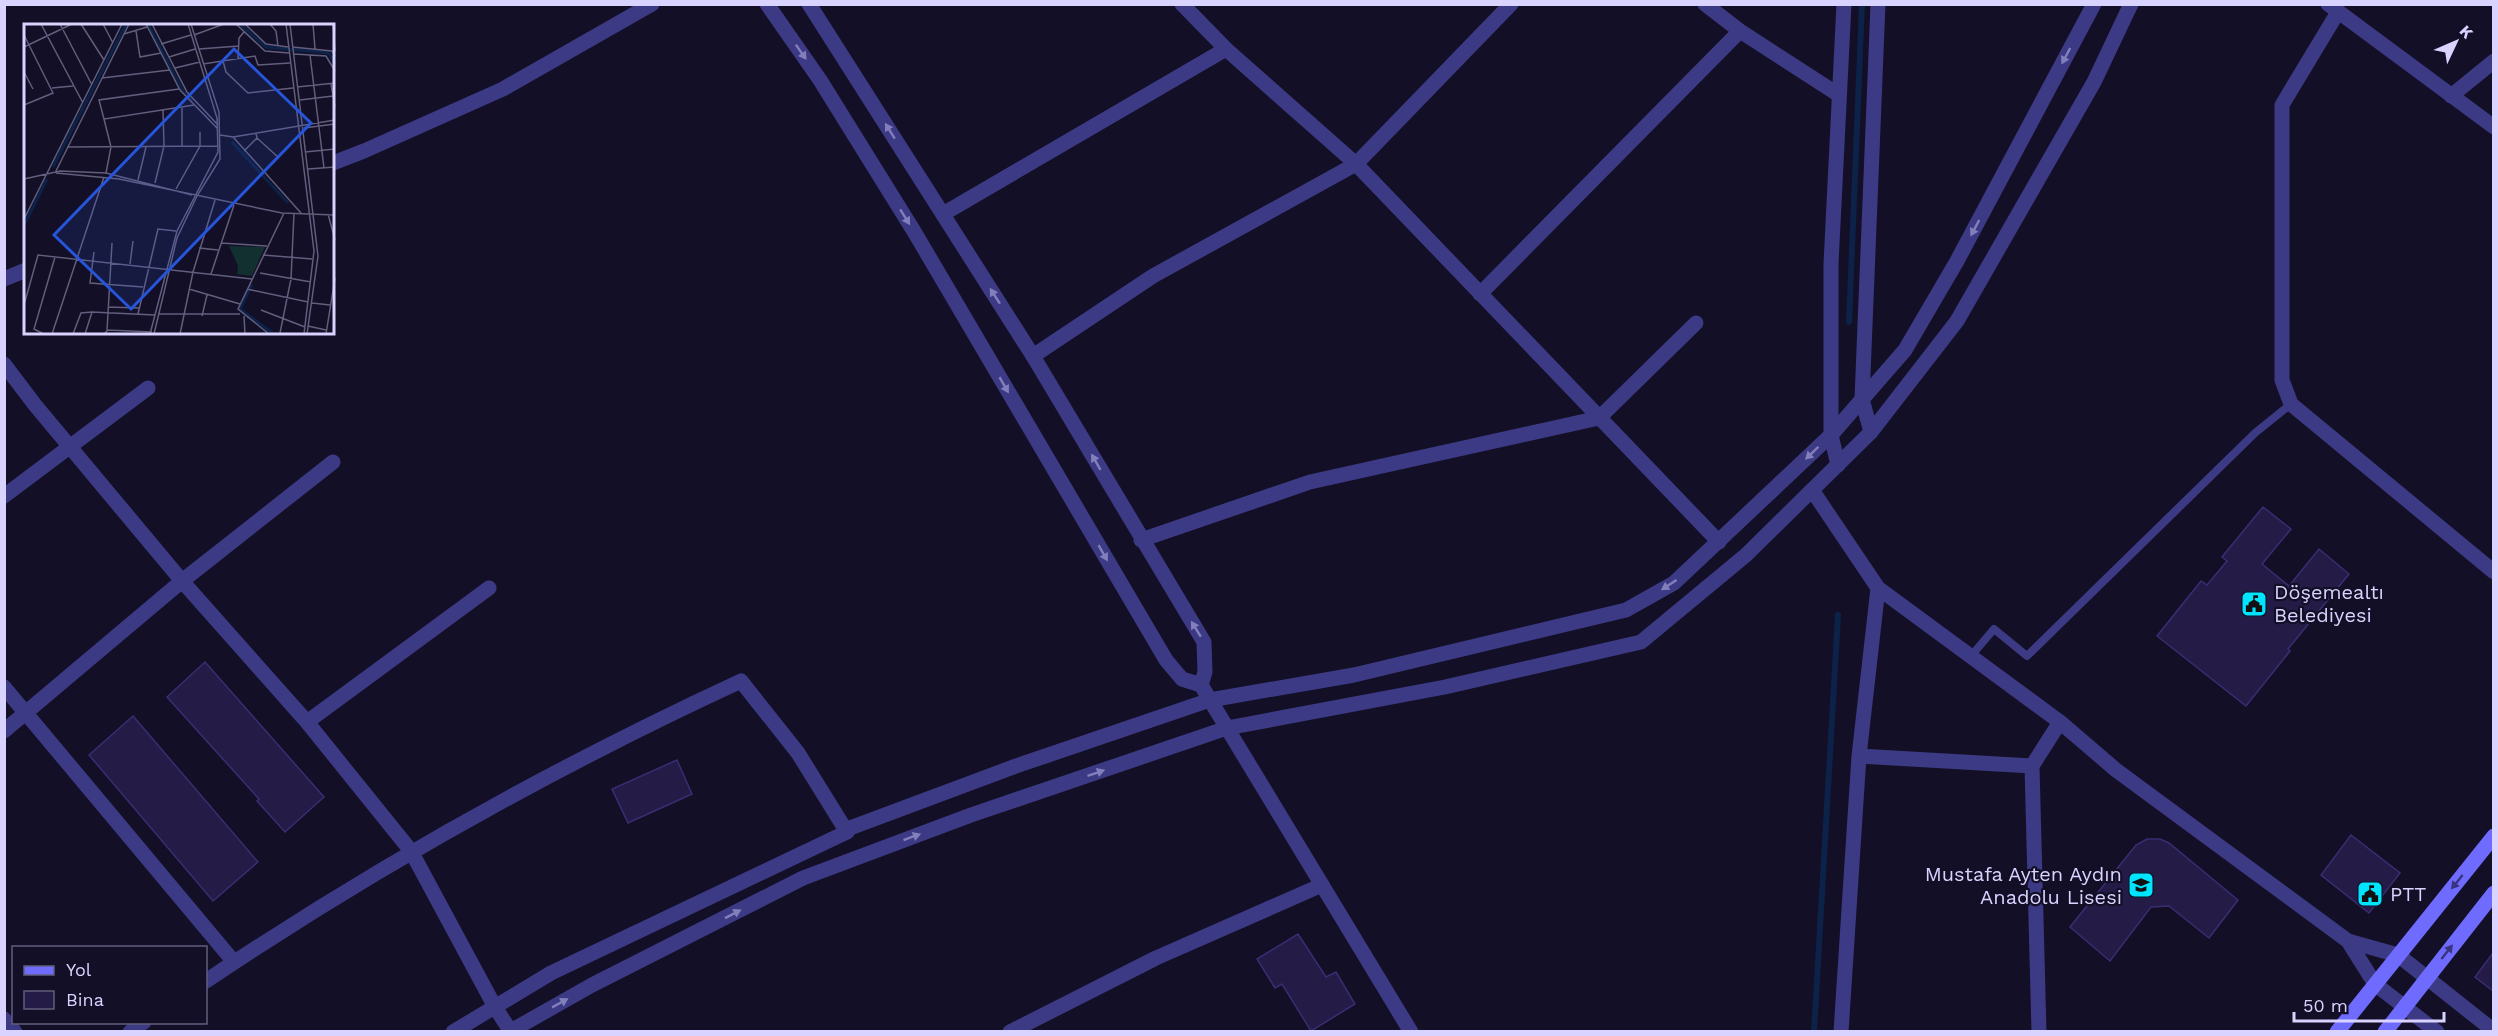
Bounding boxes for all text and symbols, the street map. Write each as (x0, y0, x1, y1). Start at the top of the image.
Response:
north arrow (2426, 12, 2486, 72)
text: K (2456, 21, 2477, 43)
inset map (24, 24, 334, 334)
one-way arrow (795, 44, 807, 60)
one-way arrow (2061, 48, 2071, 65)
one-way arrow (884, 123, 895, 139)
one-way arrow (899, 209, 910, 225)
one-way arrow (1970, 220, 1980, 237)
one-way arrow (989, 287, 1000, 304)
one-way arrow (999, 377, 1009, 394)
one-way arrow (1805, 446, 1820, 460)
one-way arrow (1090, 454, 1101, 470)
one-way arrow (1097, 545, 1108, 561)
one-way arrow (1661, 579, 1677, 590)
place label: Döşemealtı Belediyesi (2274, 580, 2384, 627)
public building icon: Döşemealtı Belediyesi (2239, 589, 2269, 619)
one-way arrow (1191, 621, 1202, 637)
one-way arrow (1087, 767, 1105, 777)
one-way arrow (903, 832, 921, 842)
place label: Mustafa Ayten Aydın Anadolu Lisesi (1925, 862, 2122, 909)
school or university icon: Mustafa Ayten Aydın Anadolu Lisesi (2126, 870, 2156, 900)
one-way arrow (2450, 874, 2463, 890)
public building icon: PTT (2355, 879, 2385, 909)
place label: PTT (2390, 882, 2426, 906)
one-way arrow (724, 909, 742, 919)
one-way arrow (2441, 944, 2454, 960)
legend (12, 946, 207, 1024)
text: Yol (66, 959, 92, 980)
scale bar (2294, 985, 2444, 1023)
text: Bina (66, 989, 104, 1010)
text: 50 m (2303, 995, 2348, 1016)
one-way arrow (552, 998, 569, 1008)

